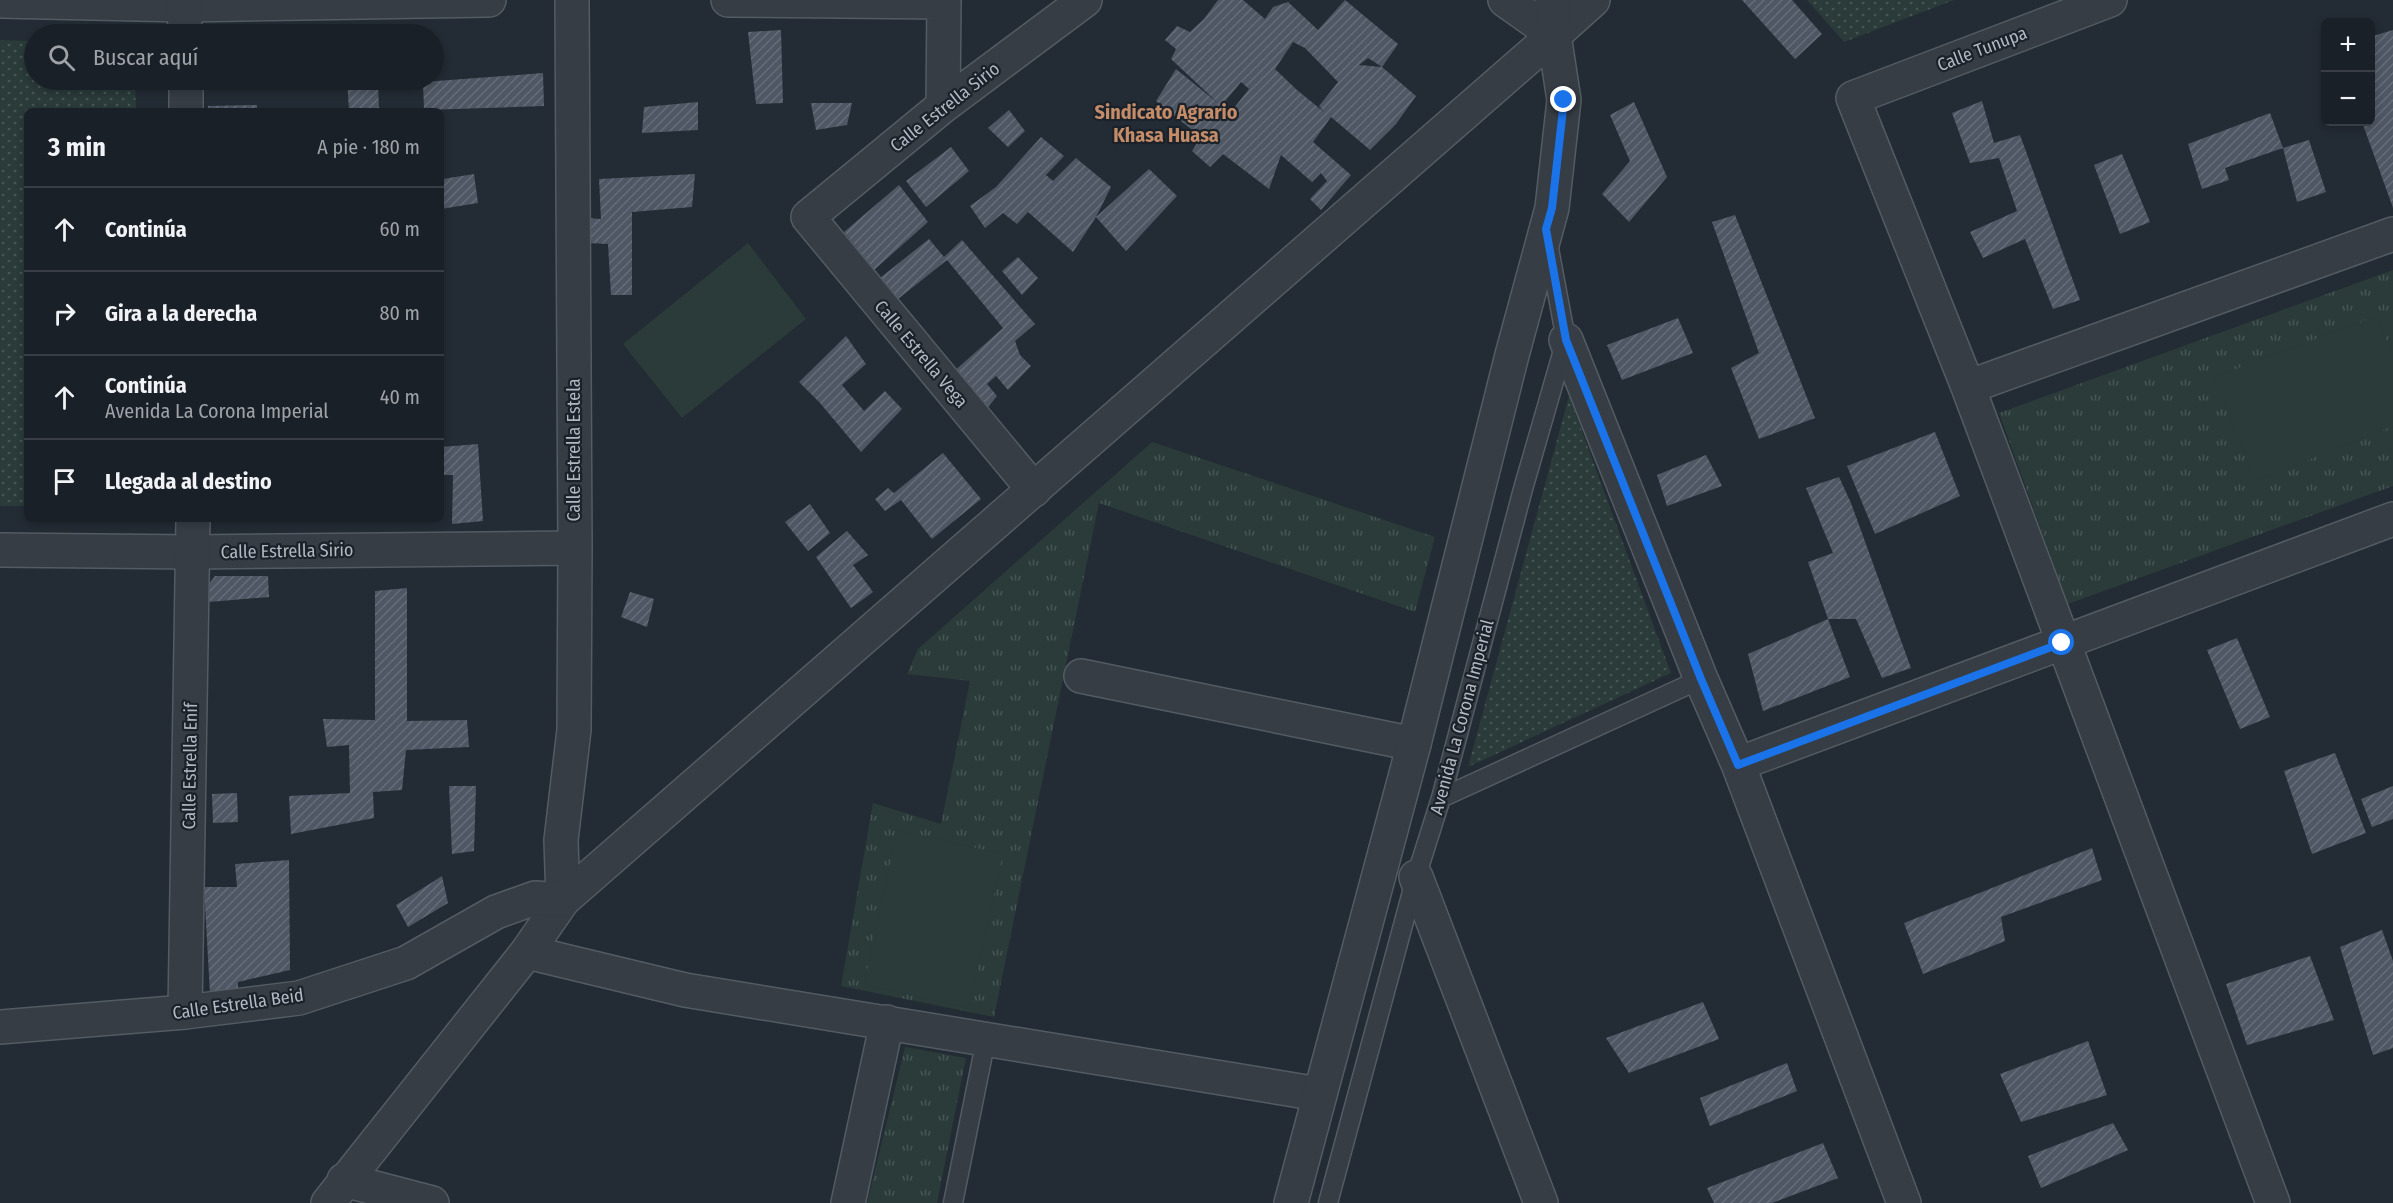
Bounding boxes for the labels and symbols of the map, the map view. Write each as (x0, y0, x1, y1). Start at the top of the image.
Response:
street label: Calle Tunupa (1934, 22, 2030, 76)
street label: Calle Estrella Sirio (886, 57, 1004, 157)
route end (1550, 86, 1576, 112)
district label: Sindicato Agrario Khasa Huasa (1095, 100, 1238, 147)
street label: Calle Estrella Vega (870, 296, 973, 412)
street label: Calle Estrella Estela (563, 378, 585, 522)
street label: Calle Estrella Sirio (220, 539, 354, 563)
street label: Avenida La Corona Imperial (1425, 617, 1499, 817)
route start (2048, 629, 2074, 655)
street label: Calle Estrella Enif (178, 701, 202, 830)
street label: Calle Estrella Beid (171, 984, 305, 1024)

